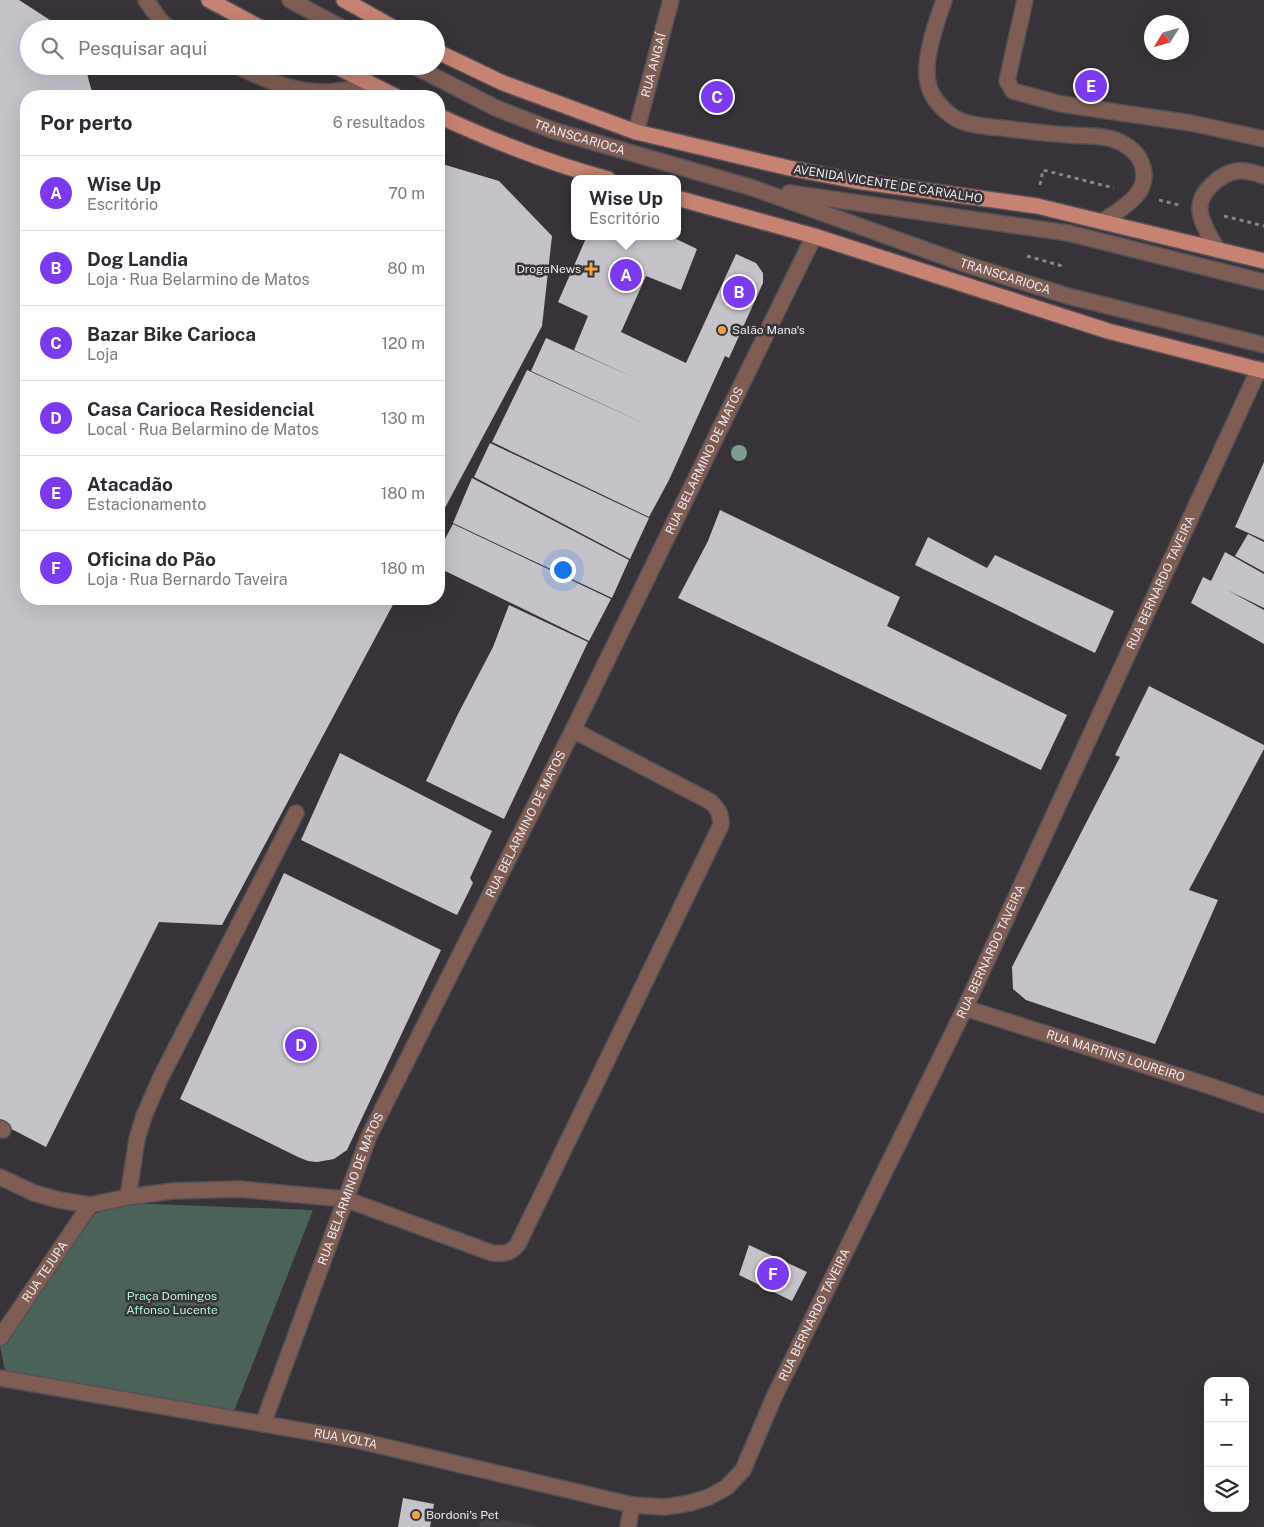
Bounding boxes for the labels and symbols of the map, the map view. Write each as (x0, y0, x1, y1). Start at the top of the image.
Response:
north arrow (1144, 15, 1189, 60)
street label: RUA ANGAÍ (638, 31, 669, 99)
pin: E (1075, 67, 1107, 105)
pin: C (701, 78, 733, 116)
street label: TRANSCARIOCA (532, 117, 627, 158)
street label: AVENIDA VICENTE DE CARVALHO (792, 162, 984, 206)
pin: A (610, 256, 642, 294)
street label: TRANSCARIOCA (958, 256, 1053, 297)
place label: DrogaNews (516, 262, 581, 276)
marker: DrogaNews (585, 263, 597, 275)
pin: B (723, 273, 755, 311)
place label: Salão Mana's (732, 323, 805, 337)
marker: Salão Mana's (716, 324, 728, 336)
street label: RUA BELARMINO DE MATOS (663, 385, 746, 537)
street label: RUA BERNARDO TAVEIRA (1124, 513, 1198, 652)
your location (550, 557, 576, 583)
street label: RUA BELARMINO DE MATOS (483, 748, 568, 900)
street label: RUA BERNARDO TAVEIRA (954, 882, 1028, 1021)
pin: D (285, 1026, 317, 1064)
street label: RUA MARTINS LOUREIRO (1044, 1027, 1187, 1085)
street label: RUA BELARMINO DE MATOS (315, 1110, 387, 1267)
street label: RUA TEJUPA (19, 1238, 71, 1305)
street label: RUA BERNARDO TAVEIRA (776, 1246, 853, 1383)
pin: F (757, 1255, 789, 1293)
park label: Praça Domingos Affonso Lucente (126, 1289, 218, 1317)
street label: RUA VOLTA (313, 1426, 379, 1452)
place label: Bordoni's Pet (426, 1508, 499, 1522)
marker: Bordoni's Pet (410, 1509, 422, 1521)

